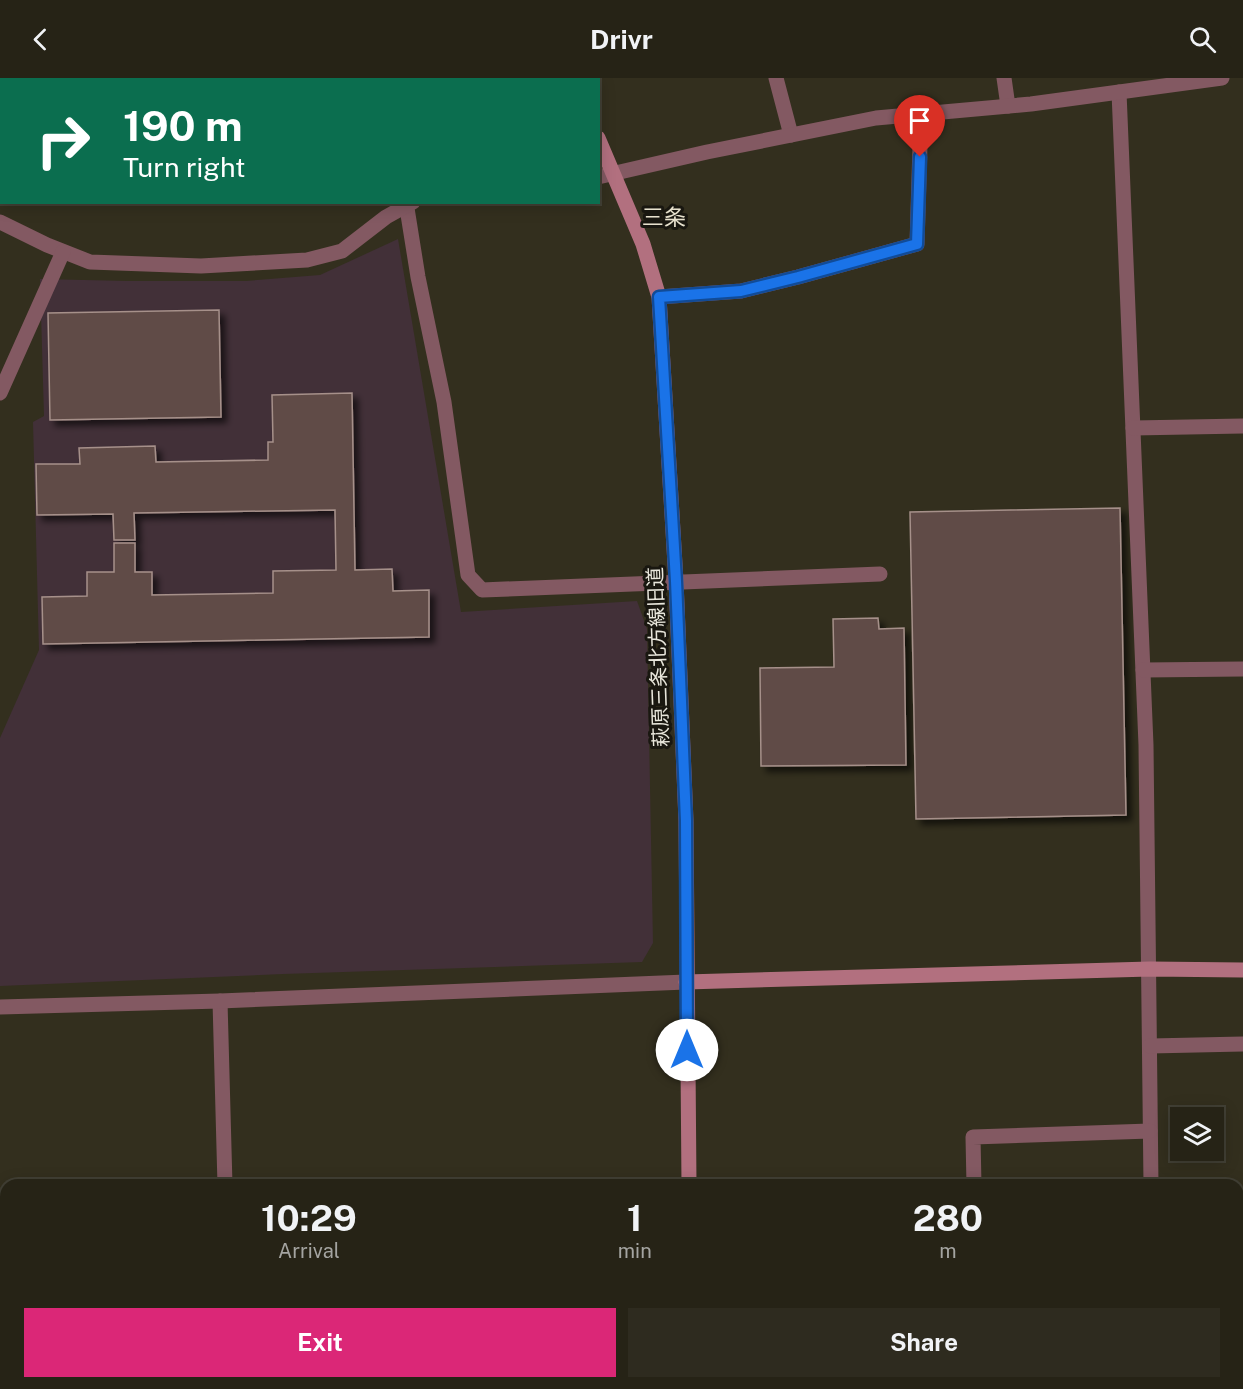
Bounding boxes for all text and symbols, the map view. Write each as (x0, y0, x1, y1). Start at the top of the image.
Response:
icon: back (24, 23, 57, 56)
text: Drivr (590, 23, 653, 55)
icon: search (1186, 23, 1219, 56)
pin (894, 95, 945, 157)
text: 190 m (123, 101, 243, 150)
icon: right (24, 102, 102, 180)
icon: arrive (903, 104, 936, 137)
text: Turn right (123, 151, 246, 183)
district label: 三条 (642, 204, 686, 230)
street label: 萩原三条北方線旧道 (643, 567, 673, 747)
position arrow (655, 1018, 719, 1082)
map controls (1170, 1107, 1224, 1161)
button: layers (1170, 1107, 1224, 1161)
text: 10:29 (261, 1197, 357, 1239)
text: 1 (627, 1197, 642, 1239)
text: 280 (913, 1197, 983, 1239)
text: Arrival (278, 1239, 340, 1263)
text: min (618, 1239, 652, 1263)
text: m (939, 1239, 956, 1263)
button: Exit (24, 1308, 616, 1377)
button: Share (628, 1308, 1220, 1377)

